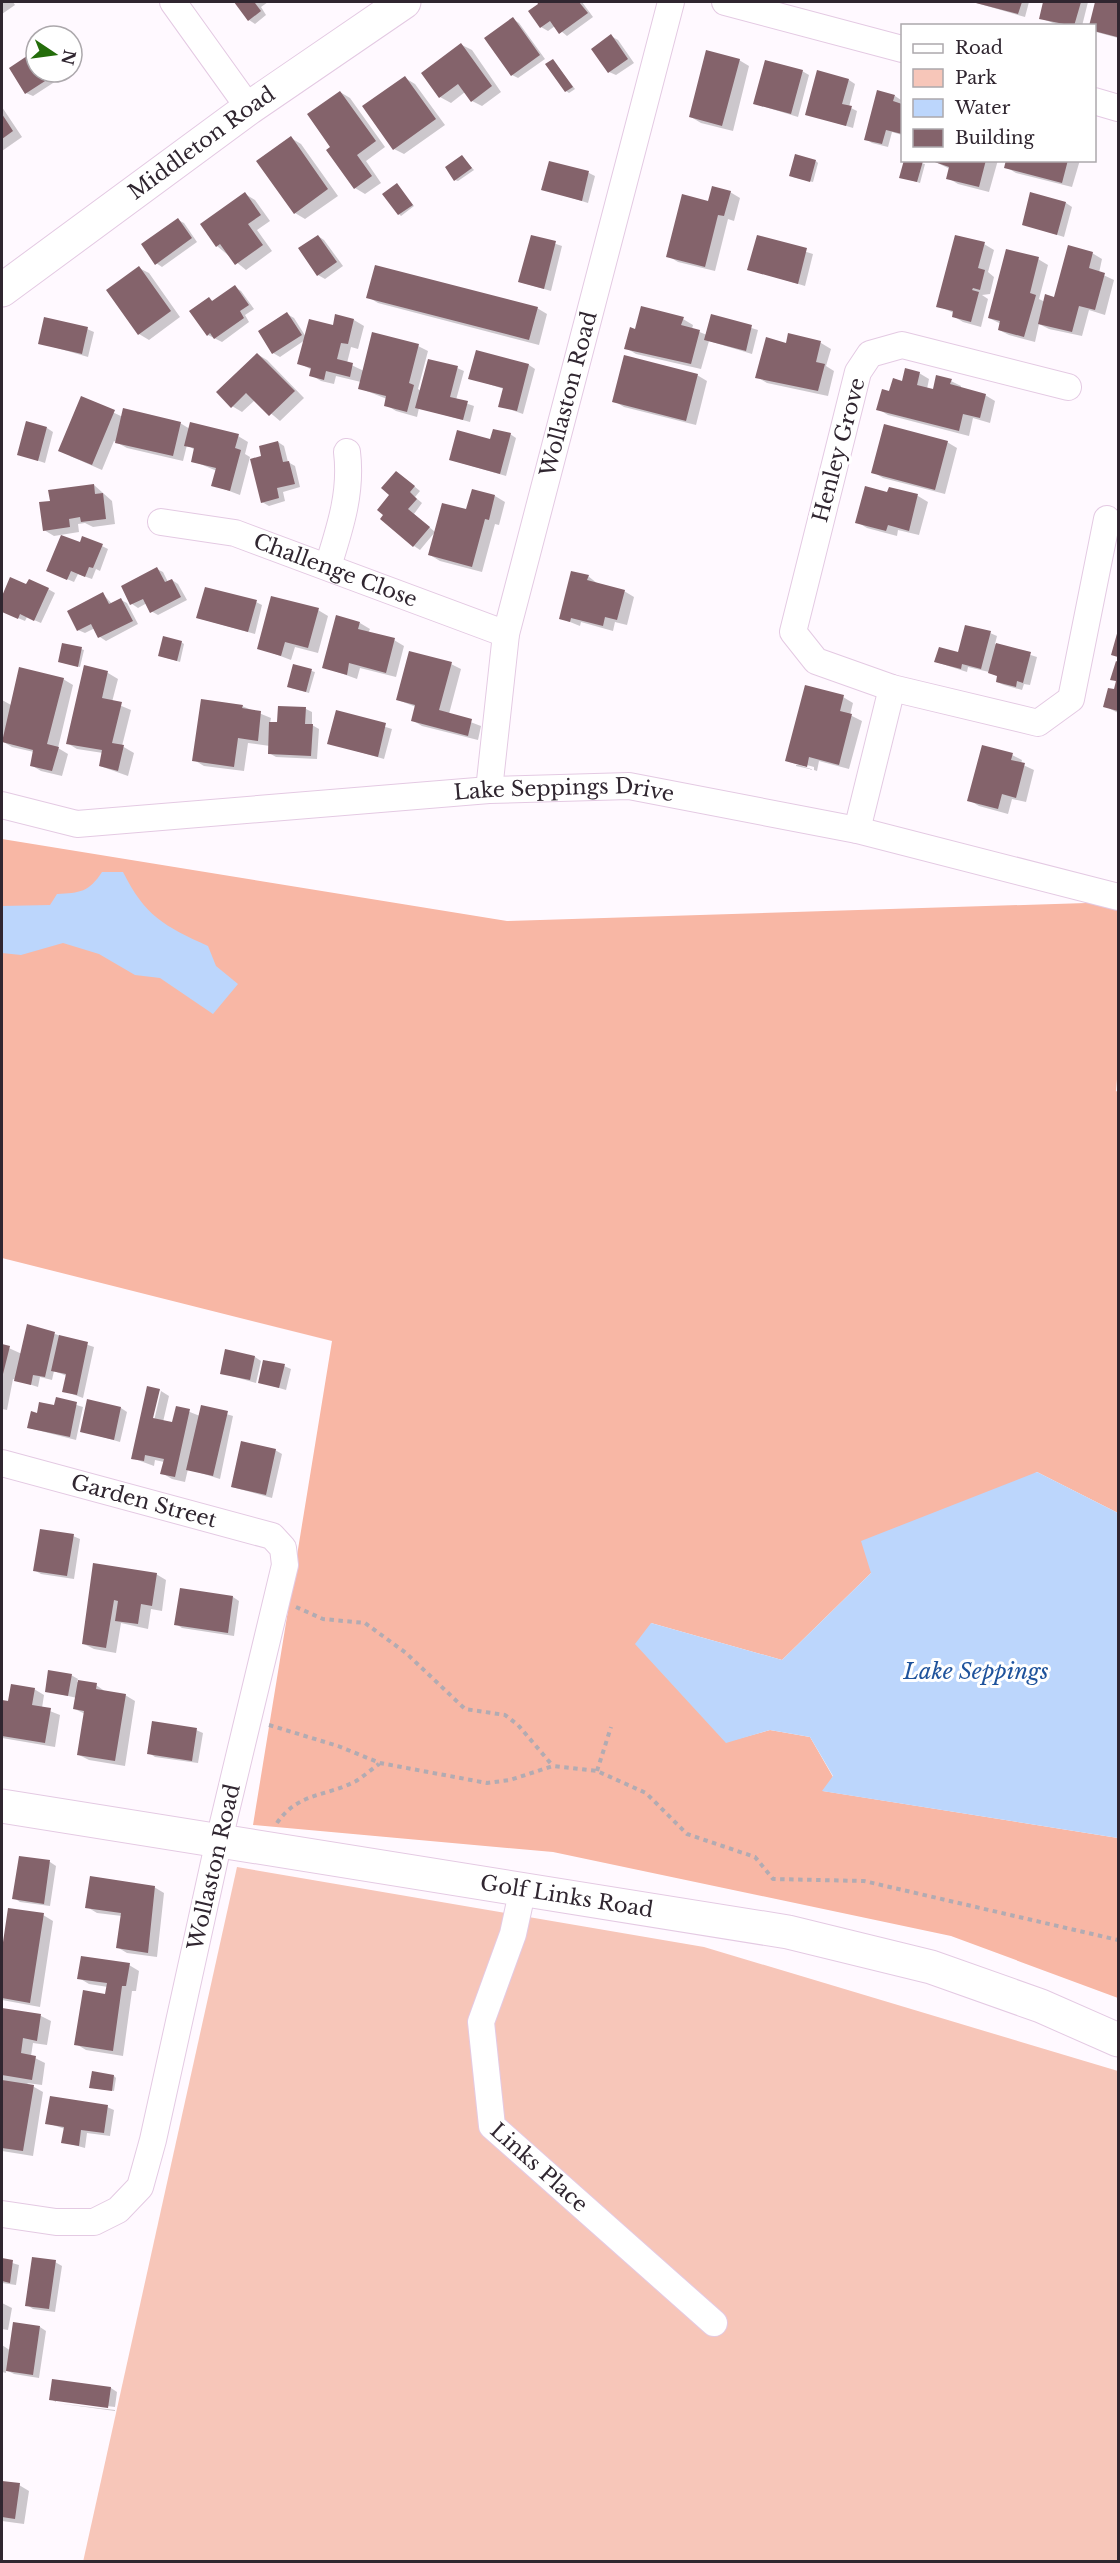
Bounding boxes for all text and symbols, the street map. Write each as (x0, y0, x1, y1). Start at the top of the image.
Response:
north arrow (24, 24, 84, 84)
legend (901, 24, 1096, 162)
text: Road (955, 37, 1003, 59)
text: N (57, 48, 80, 67)
text: Park (955, 67, 997, 89)
street label: Middleton Road (123, 81, 280, 205)
text: Water (954, 97, 1011, 119)
text: Building (955, 127, 1034, 149)
street label: Wollaston Road (534, 309, 603, 480)
street label: Henley Grove (807, 375, 871, 525)
street label: Challenge Close (250, 528, 421, 613)
street label: Lake Seppings Drive (453, 773, 676, 807)
street label: Garden Street (68, 1469, 220, 1533)
water label: Lake Seppings (902, 1658, 1049, 1685)
street label: Wollaston Road (182, 1781, 246, 1954)
street label: Golf Links Road (478, 1870, 655, 1923)
street label: Links Place (485, 2118, 593, 2218)

